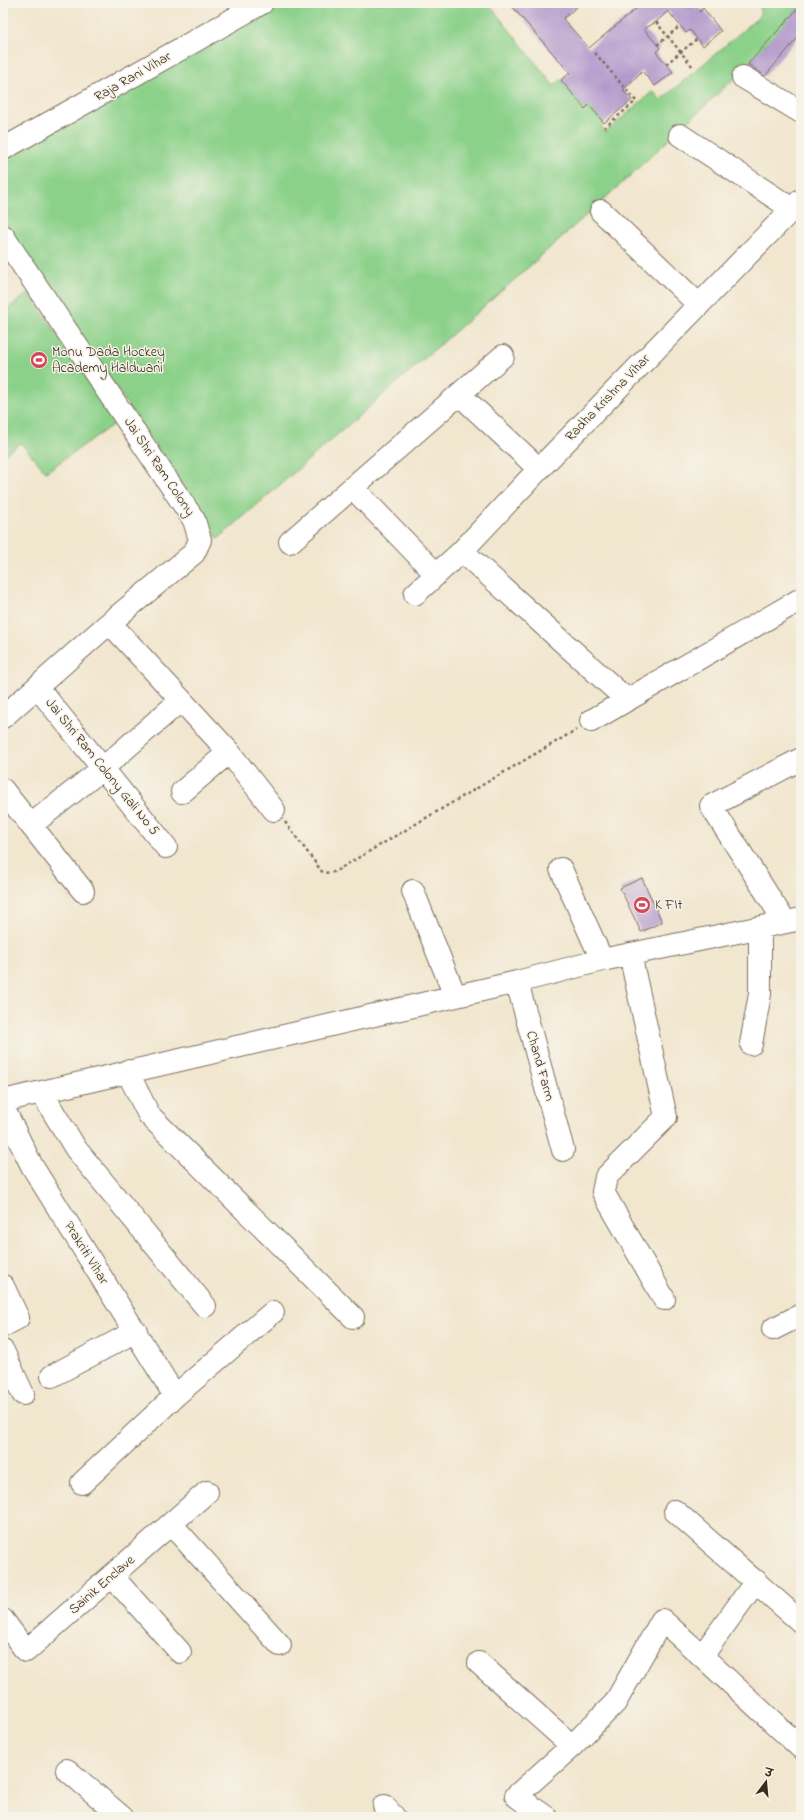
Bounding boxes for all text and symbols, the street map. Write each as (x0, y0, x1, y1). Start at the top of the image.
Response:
street label: Raja Rani Vihar (91, 46, 176, 108)
place label: Monu Dada Hockey Academy Haldwani (52, 342, 165, 380)
street label: Radha Krishna Vihar (561, 349, 656, 447)
sports icon: Monu Dada Hockey Academy Haldwani (29, 350, 49, 370)
street label: Jai Shri Ram Colony (117, 413, 200, 521)
street label: Jai Shri Ram Colony Gali No 5 (39, 694, 164, 841)
sports icon: K FIt (632, 895, 652, 915)
place label: K FIt (655, 895, 683, 916)
street label: Chand Farm (520, 1028, 560, 1104)
street label: Prakriti Vihar (58, 1217, 114, 1289)
street label: Sainik Enclave (64, 1550, 140, 1620)
north arrow (746, 1762, 786, 1802)
text: उ (762, 1764, 776, 1783)

